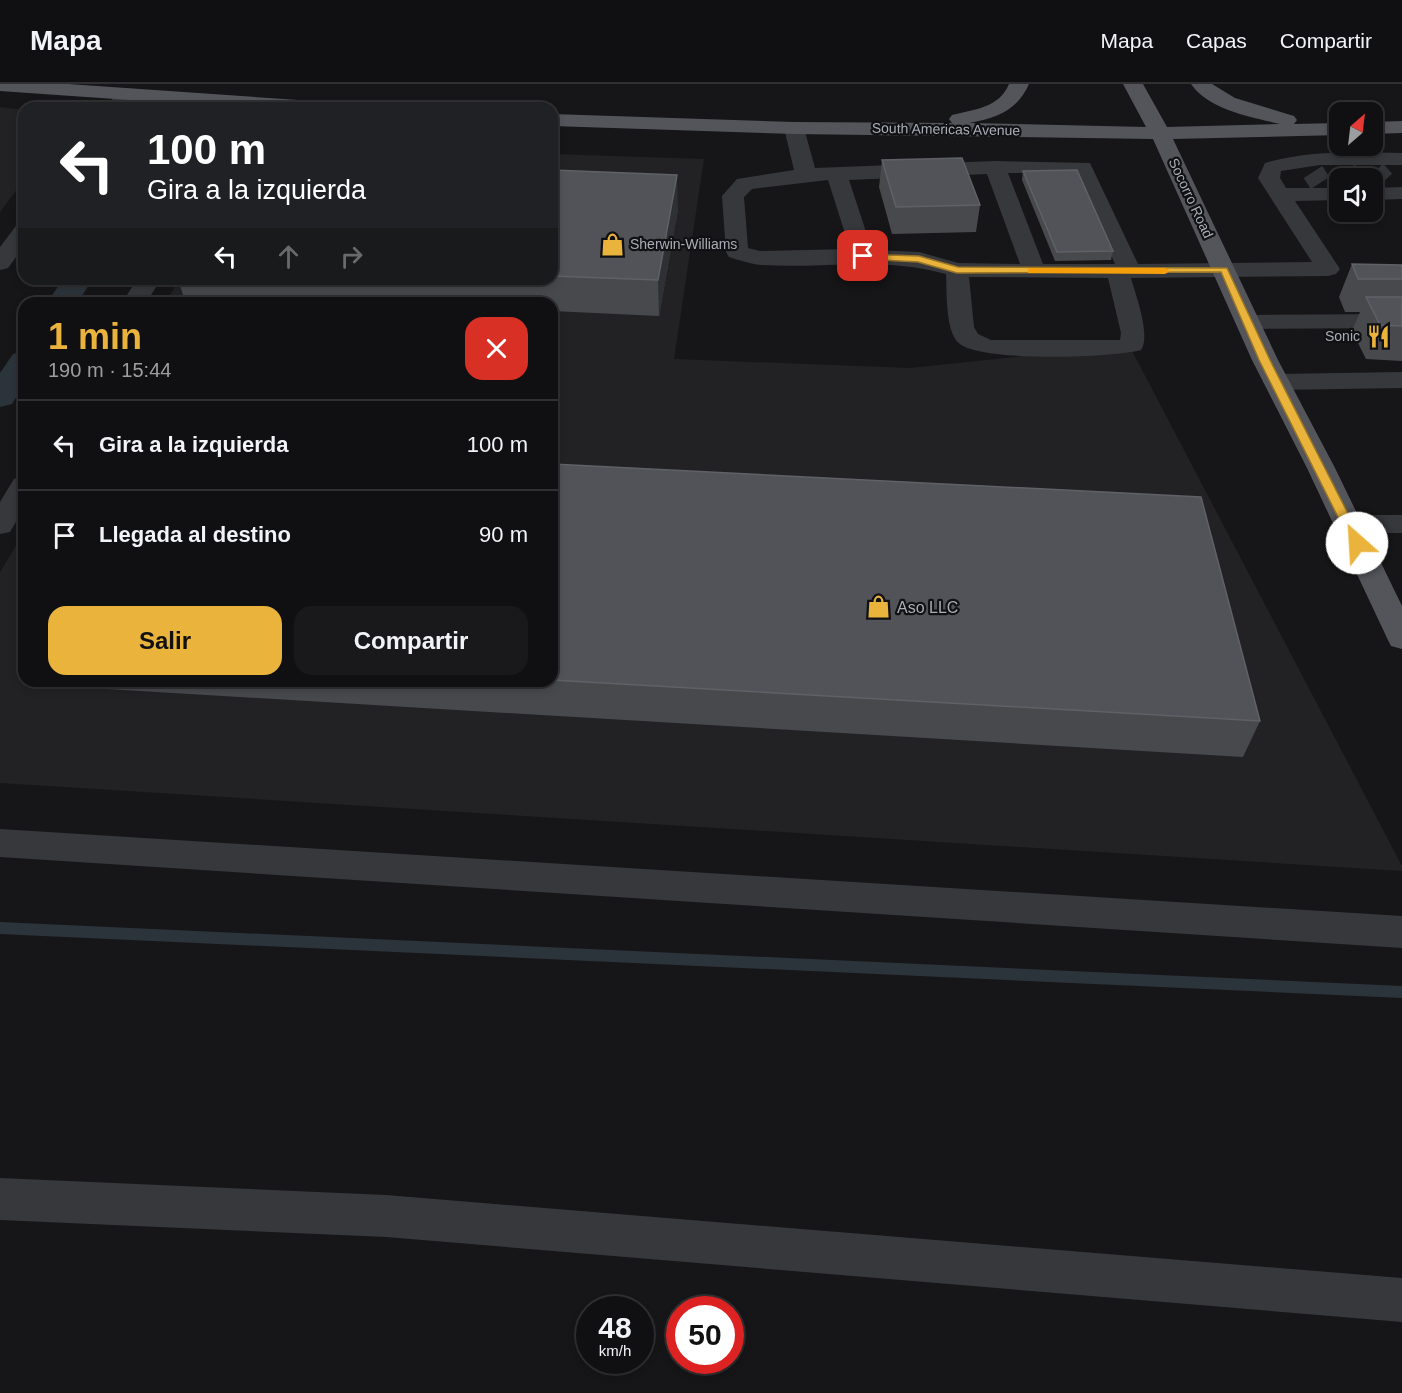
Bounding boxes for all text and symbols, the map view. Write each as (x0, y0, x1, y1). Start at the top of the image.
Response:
text: Mapa (30, 25, 102, 56)
text: Mapa (1101, 29, 1153, 52)
text: Capas (1186, 29, 1247, 52)
text: Compartir (1280, 29, 1372, 52)
north arrow (1329, 102, 1383, 156)
map controls (1329, 102, 1383, 222)
street label: South Americas Avenue (872, 120, 1021, 138)
icon: left (48, 126, 126, 204)
text: 100 m (147, 126, 266, 173)
street label: Socorro Road (1165, 155, 1217, 241)
button: sound (1329, 168, 1383, 222)
text: Gira a la izquierda (147, 175, 366, 205)
pin (837, 230, 888, 281)
shop icon: Sherwin-Williams (599, 231, 625, 257)
place label: Sherwin-Williams (630, 236, 737, 252)
icon: arrive (846, 239, 879, 272)
icon: left (209, 240, 242, 273)
icon: ahead (272, 240, 305, 273)
icon: right (335, 240, 368, 273)
text: 1 min (48, 316, 142, 357)
button: close (465, 317, 528, 380)
restaurant icon: Sonic (1365, 323, 1391, 349)
place label: Sonic (1325, 328, 1360, 344)
text: 190 m · 15:44 (48, 359, 171, 381)
icon: left (48, 429, 81, 462)
text: Gira a la izquierda (99, 432, 289, 457)
text: 100 m (467, 432, 528, 457)
position arrow (1325, 511, 1389, 575)
icon: arrive (48, 519, 81, 552)
text: Llegada al destino (99, 522, 291, 547)
text: 90 m (479, 522, 528, 547)
shop icon: Aso LLC (866, 594, 892, 620)
place label: Aso LLC (897, 599, 958, 616)
button: Salir (48, 606, 282, 675)
button: Compartir (294, 606, 528, 675)
speed limit sign: 50 (666, 1296, 744, 1374)
text: 48 (598, 1311, 632, 1344)
text: km/h (599, 1342, 631, 1359)

